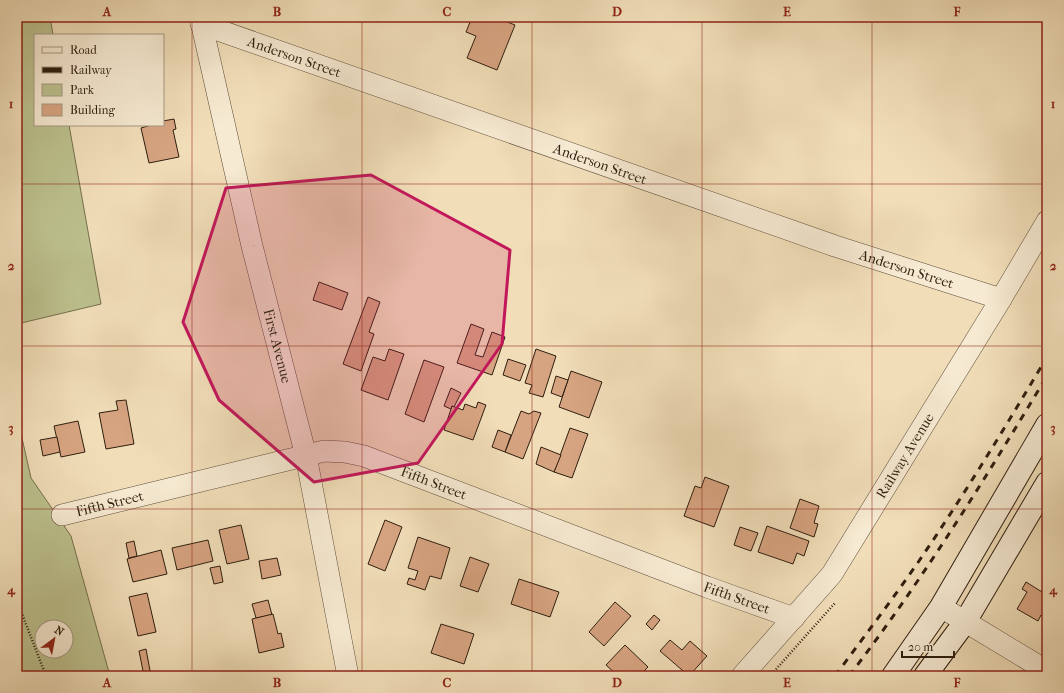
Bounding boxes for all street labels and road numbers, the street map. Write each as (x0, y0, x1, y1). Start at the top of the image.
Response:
street label: Anderson Street (244, 33, 343, 81)
street label: Anderson Street (550, 140, 649, 188)
street label: Anderson Street (856, 246, 956, 292)
street label: First Avenue (260, 307, 295, 385)
street label: Railway Avenue (873, 410, 938, 502)
street label: Fifth Street (398, 463, 469, 503)
street label: Fifth Street (74, 487, 145, 520)
street label: Fifth Street (701, 578, 772, 618)

